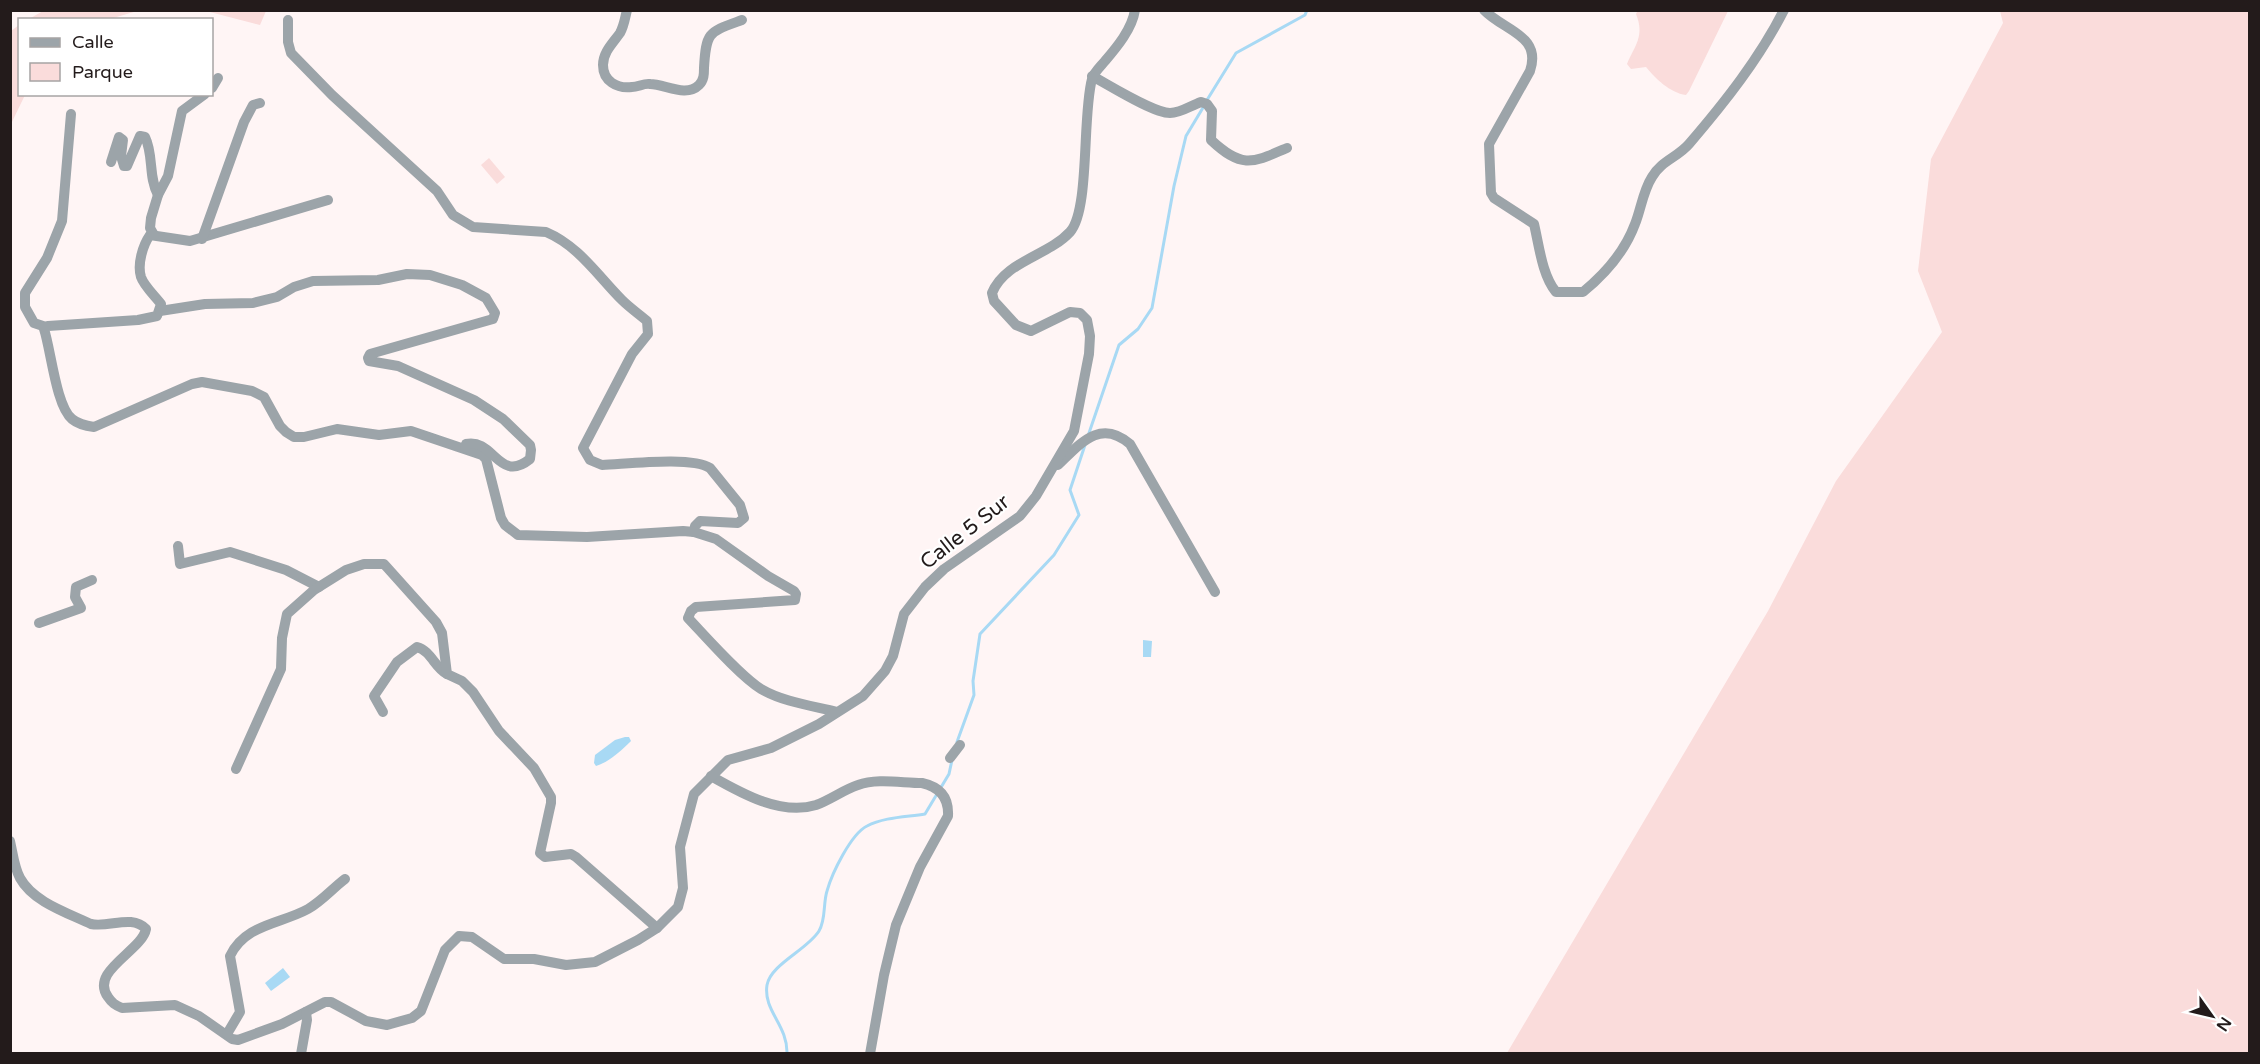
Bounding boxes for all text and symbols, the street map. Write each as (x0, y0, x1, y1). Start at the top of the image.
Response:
legend (18, 18, 213, 96)
text: Calle (72, 31, 114, 53)
text: Parque (72, 61, 133, 83)
street label: Calle 5 Sur (915, 489, 1015, 575)
north arrow (2182, 986, 2242, 1046)
text: N (2212, 1013, 2235, 1035)

